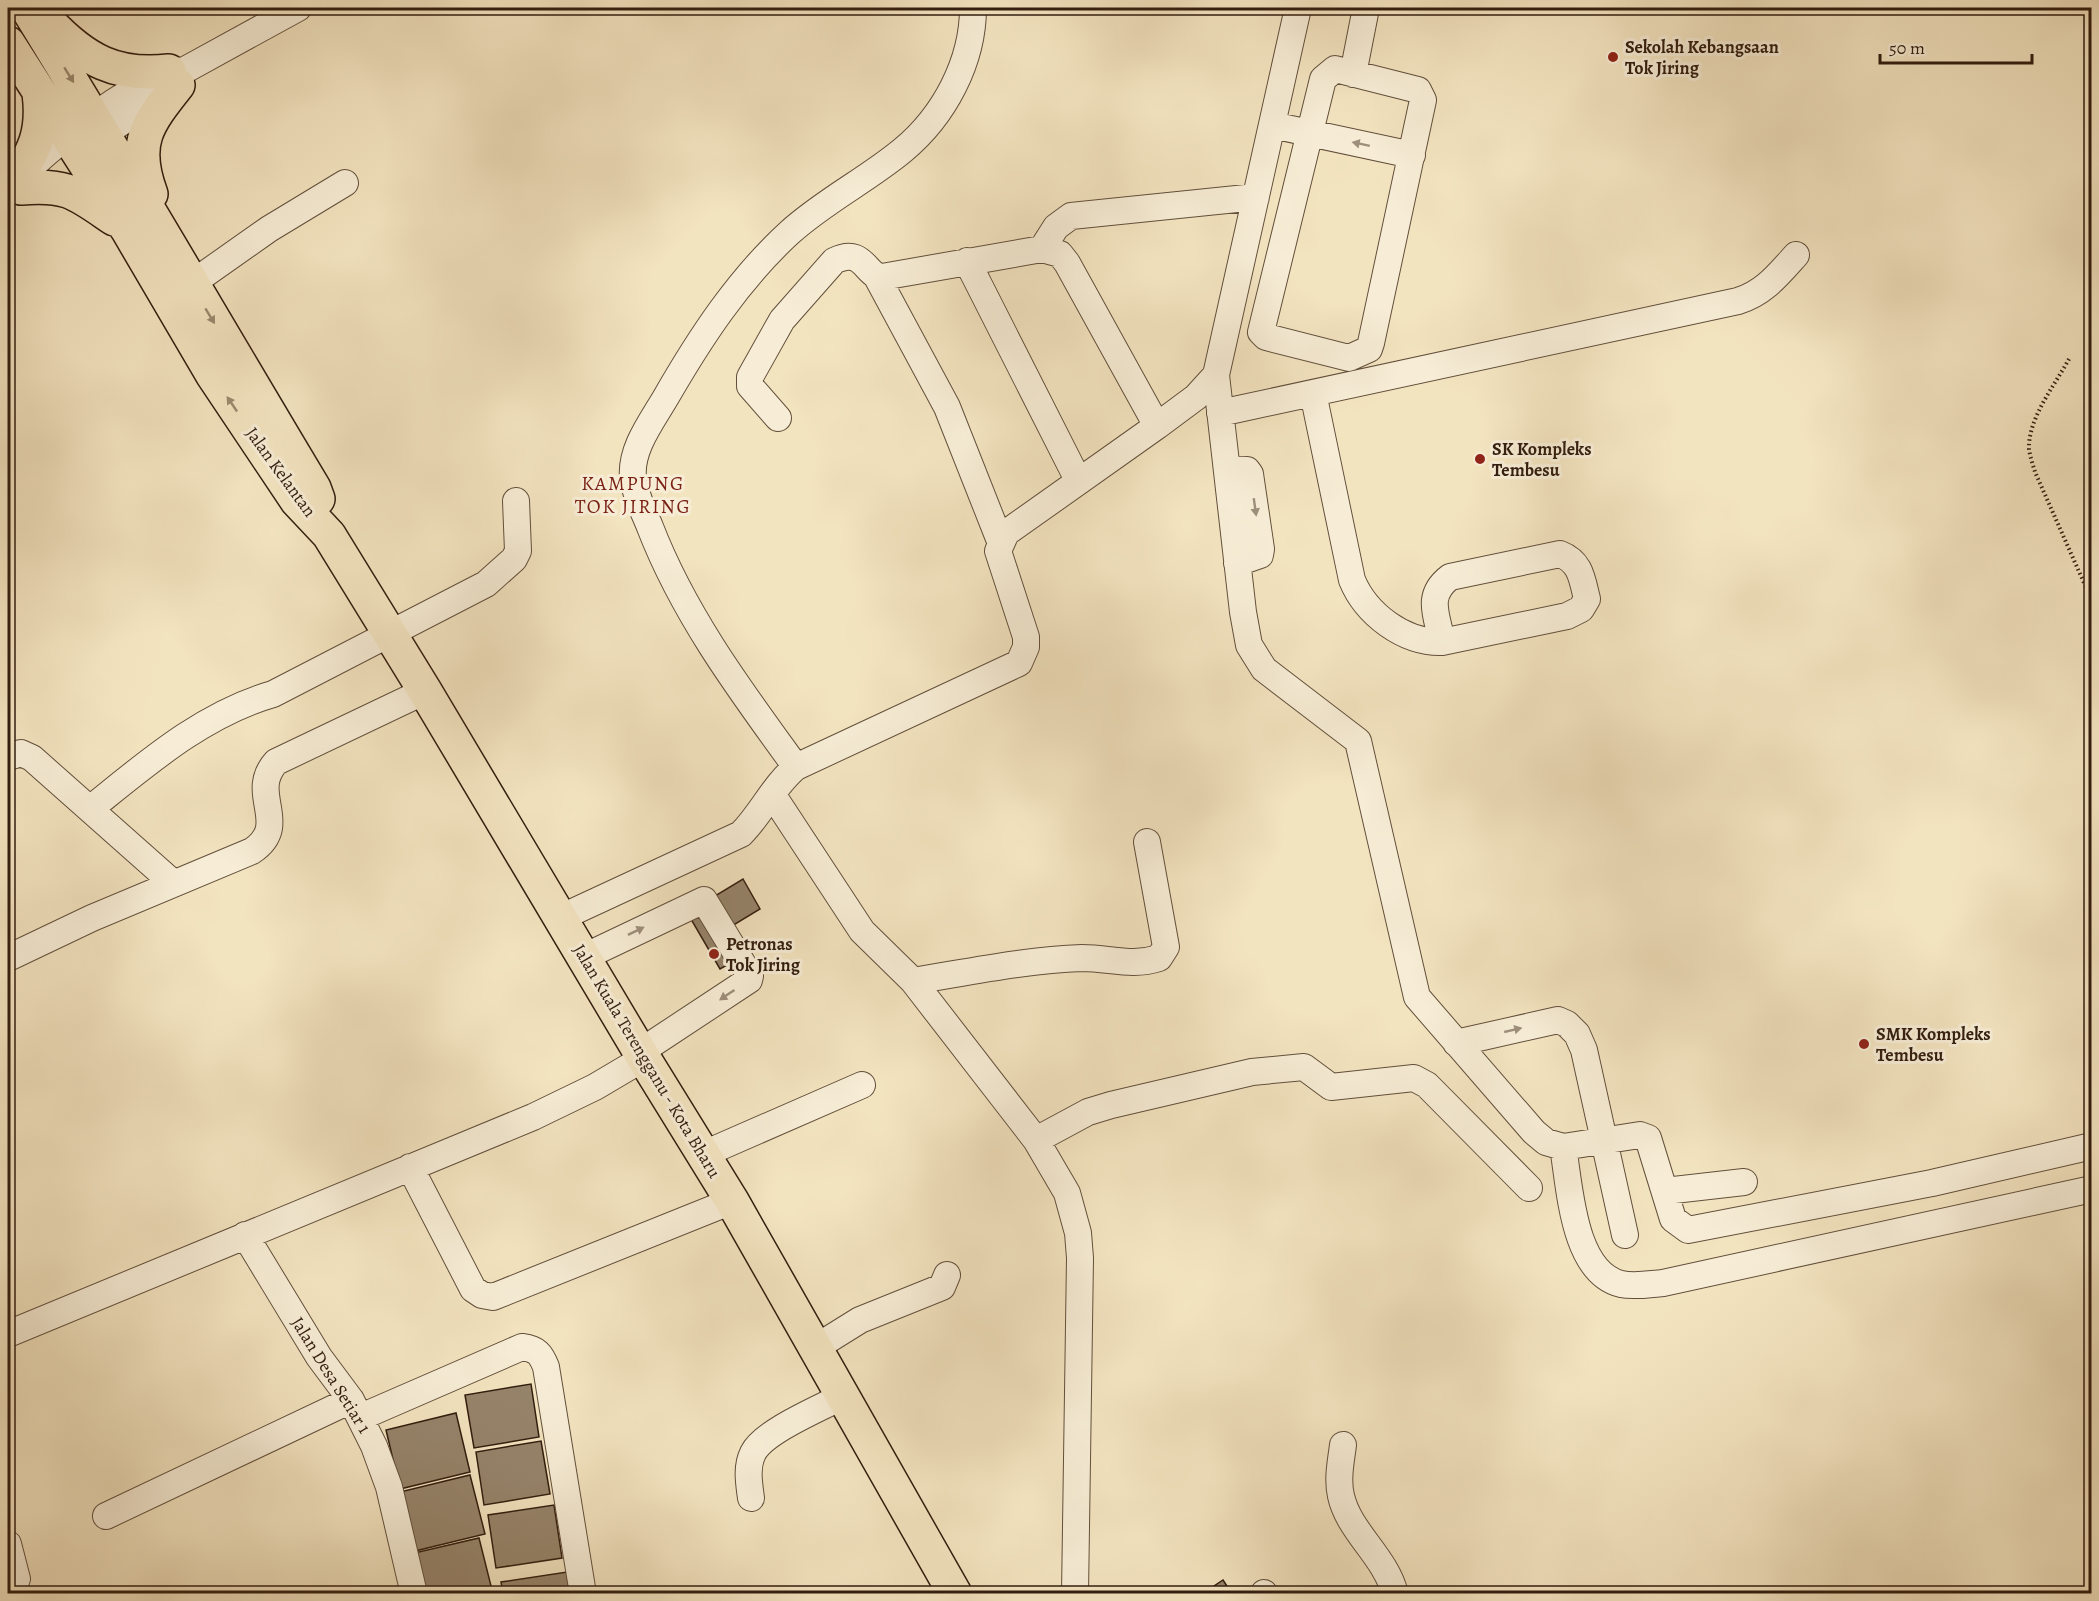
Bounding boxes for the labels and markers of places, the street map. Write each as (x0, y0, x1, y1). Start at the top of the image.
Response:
place label: Sekolah Kebangsaan Tok Jiring (1625, 35, 1779, 80)
marker: Sekolah Kebangsaan Tok Jiring (1606, 50, 1620, 64)
place label: SK Kompleks Tembesu (1492, 437, 1592, 482)
marker: SK Kompleks Tembesu (1473, 452, 1487, 466)
place label: Petronas Tok Jiring (726, 932, 801, 977)
marker: Petronas Tok Jiring (707, 947, 721, 961)
place label: SMK Kompleks Tembesu (1876, 1022, 1991, 1067)
marker: SMK Kompleks Tembesu (1857, 1037, 1871, 1051)

